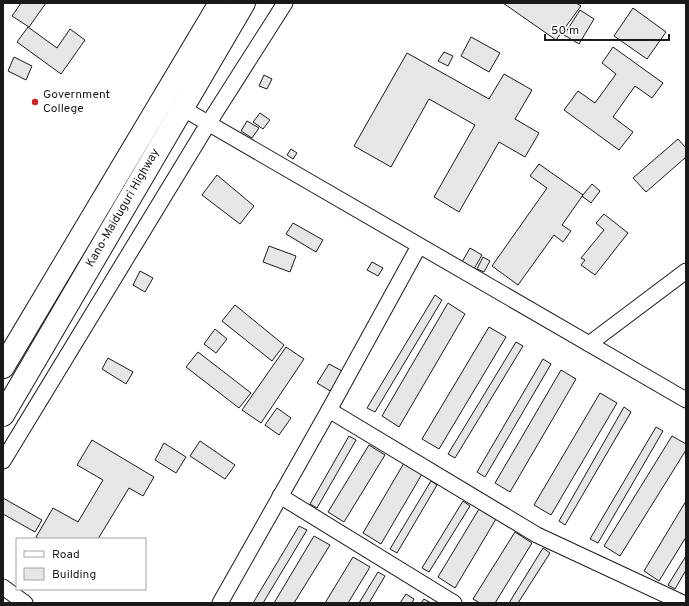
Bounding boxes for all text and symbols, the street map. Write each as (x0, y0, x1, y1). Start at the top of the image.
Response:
scale bar (545, 16, 669, 42)
text: 50 m (551, 23, 579, 39)
place label: Government College (43, 87, 110, 117)
marker: Government College (30, 97, 40, 107)
street label: Kano-Maiduguri Highway (82, 146, 164, 270)
legend (16, 538, 146, 590)
text: Road (52, 547, 80, 563)
text: Building (52, 567, 96, 583)

